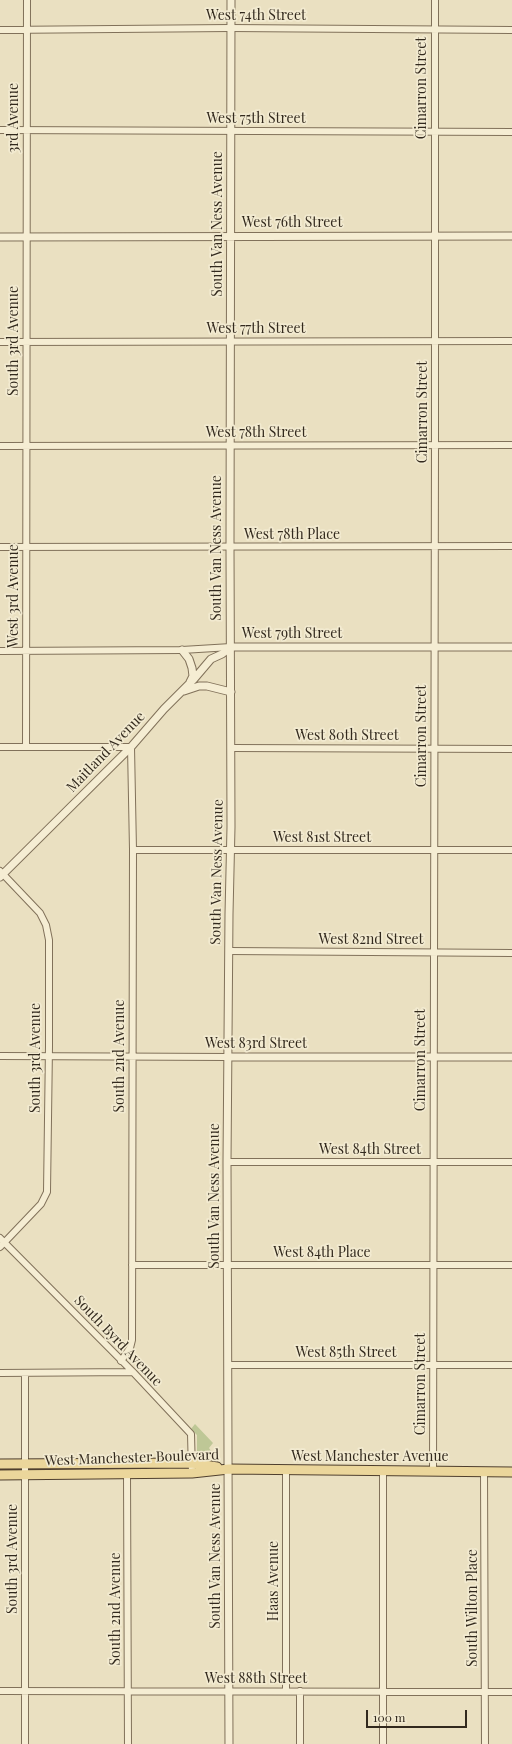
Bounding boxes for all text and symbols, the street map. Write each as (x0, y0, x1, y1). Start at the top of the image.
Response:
street label: West 74th Street (206, 8, 306, 24)
street label: Cimarron Street (414, 37, 430, 139)
street label: 3rd Avenue (6, 83, 22, 153)
street label: West 75th Street (206, 111, 306, 127)
street label: South Van Ness Avenue (210, 151, 226, 297)
street label: West 76th Street (242, 215, 342, 231)
street label: South 3rd Avenue (6, 286, 22, 396)
street label: West 77th Street (206, 321, 306, 337)
street label: Cimarron Street (415, 361, 431, 463)
street label: West 78th Street (206, 425, 306, 441)
street label: South Van Ness Avenue (209, 475, 225, 621)
street label: West 78th Place (244, 527, 340, 543)
street label: West 3rd Avenue (6, 544, 22, 648)
street label: West 79th Street (242, 626, 342, 642)
street label: Cimarron Street (414, 685, 430, 787)
street label: Maitland Avenue (63, 708, 149, 796)
street label: West 80th Street (295, 728, 399, 744)
street label: South Van Ness Avenue (207, 799, 227, 945)
street label: West 81st Street (273, 830, 371, 846)
street label: West 82nd Street (318, 932, 424, 948)
street label: South 2nd Avenue (112, 1000, 128, 1112)
street label: South 3rd Avenue (28, 1003, 44, 1113)
street label: Cimarron Street (413, 1009, 429, 1111)
street label: West 83rd Street (205, 1036, 307, 1052)
street label: South Van Ness Avenue (207, 1123, 223, 1269)
street label: West 84th Street (319, 1142, 421, 1158)
street label: West 84th Place (273, 1245, 371, 1261)
street label: South Byrd Avenue (70, 1292, 166, 1390)
street label: Cimarron Street (413, 1333, 429, 1435)
street label: West 85th Street (296, 1345, 396, 1361)
street label: West Manchester Boulevard (45, 1447, 219, 1469)
street label: West Manchester Avenue (291, 1449, 449, 1465)
street label: South Van Ness Avenue (208, 1483, 224, 1629)
street label: South 3rd Avenue (5, 1504, 21, 1614)
street label: Haas Avenue (266, 1541, 282, 1621)
street label: South Wilton Place (465, 1549, 481, 1667)
street label: South 2nd Avenue (108, 1553, 124, 1665)
street label: West 88th Street (205, 1671, 307, 1687)
scale bar (368, 1702, 469, 1728)
text: 100 m (373, 1709, 405, 1725)

